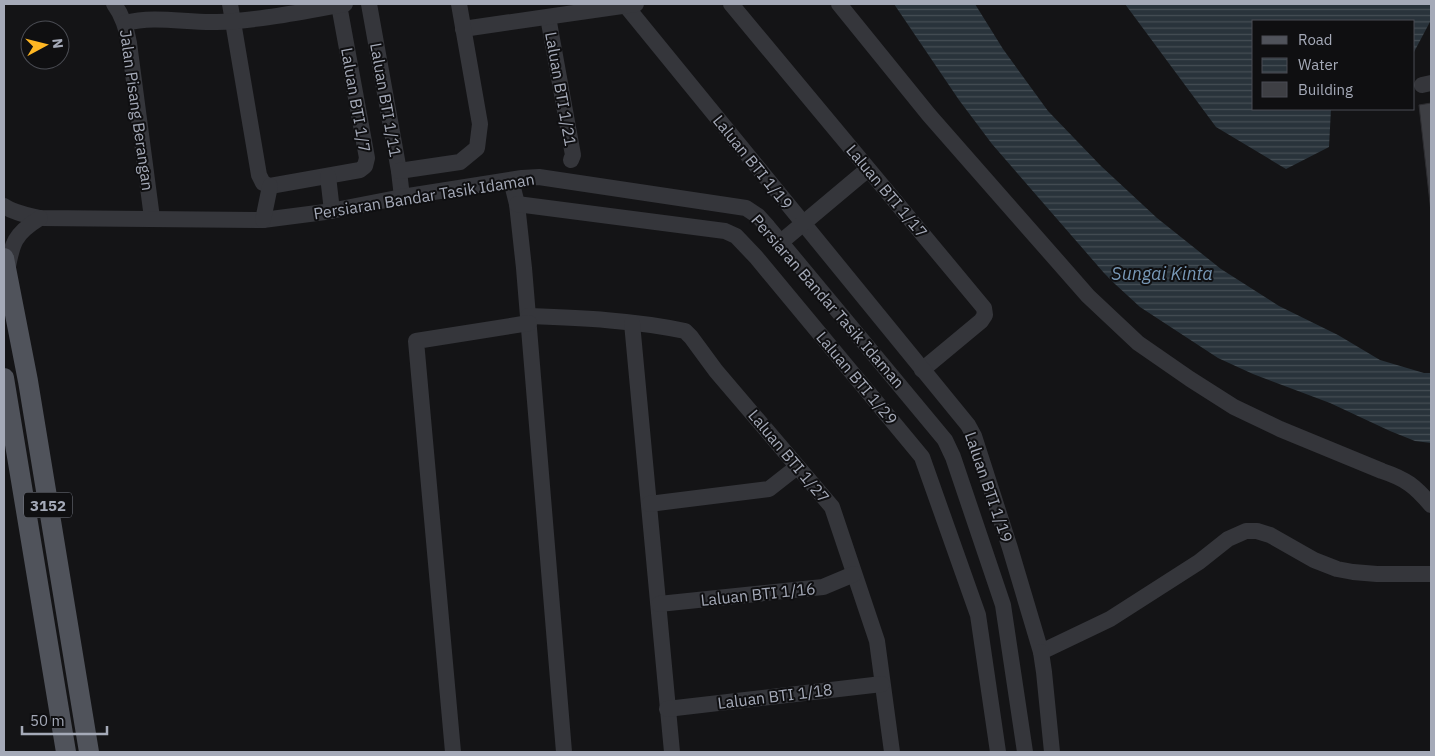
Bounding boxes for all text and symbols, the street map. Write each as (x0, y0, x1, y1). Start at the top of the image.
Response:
north arrow (20, 20, 70, 70)
legend (1252, 20, 1415, 110)
street label: Jalan Pisang Berangan (116, 28, 158, 192)
street label: Laluan BTI 1/21 (541, 30, 581, 148)
text: Road (1298, 30, 1333, 49)
text: N (48, 37, 67, 50)
street label: Laluan BTI 1/11 (366, 41, 406, 159)
street label: Laluan BTI 1/7 (337, 46, 375, 154)
text: Water (1298, 55, 1339, 74)
text: Building (1298, 80, 1353, 99)
street label: Laluan BTI 1/19 (709, 111, 797, 213)
street label: Laluan BTI 1/17 (842, 140, 932, 242)
street label: Persiaran Bandar Tasik Idaman (312, 169, 536, 223)
street label: Persiaran Bandar Tasik Idaman (747, 210, 909, 392)
water label: Sungai Kinta (1111, 262, 1213, 285)
street label: Laluan BTI 1/29 (812, 327, 902, 429)
street label: Laluan BTI 1/27 (744, 405, 834, 507)
street label: Laluan BTI 1/19 (961, 429, 1017, 545)
road number: 3152 (24, 492, 72, 518)
street label: Laluan BTI 1/16 (699, 578, 817, 610)
street label: Laluan BTI 1/18 (716, 679, 834, 713)
scale bar (22, 704, 108, 736)
text: 50 m (30, 711, 65, 730)

